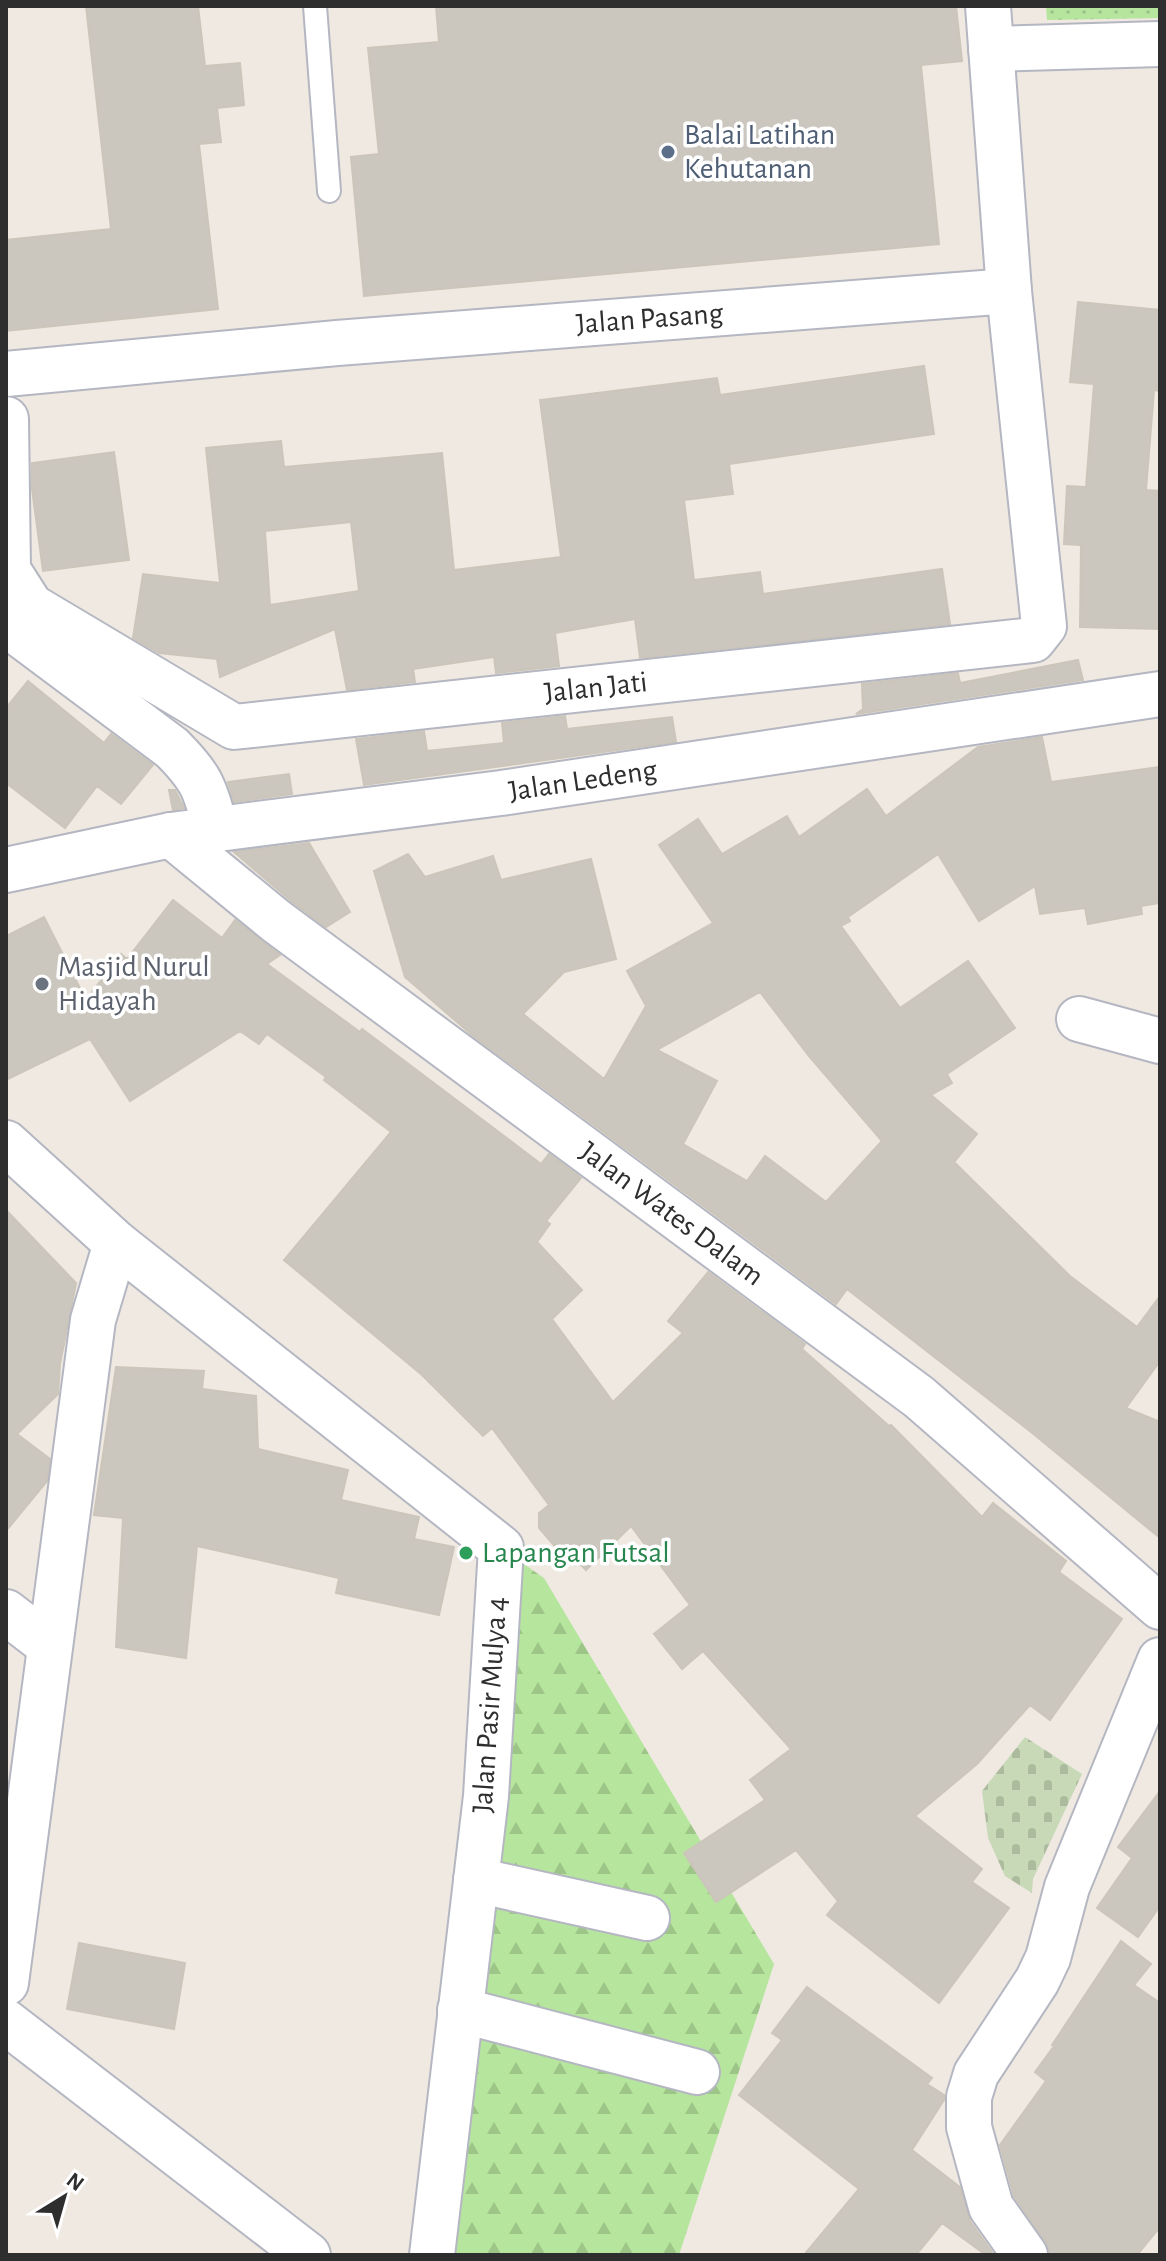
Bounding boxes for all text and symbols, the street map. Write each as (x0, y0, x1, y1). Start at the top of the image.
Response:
place label: Balai Latihan Kehutanan (684, 120, 835, 184)
marker: Balai Latihan Kehutanan (659, 143, 677, 161)
street label: Jalan Pasang (575, 298, 725, 339)
street label: Jalan Jati (543, 667, 649, 708)
street label: Jalan Ledeng (507, 755, 659, 807)
place label: Masjid Nurul Hidayah (58, 952, 210, 1016)
marker: Masjid Nurul Hidayah (33, 975, 51, 993)
street label: Jalan Wates Dalam (574, 1136, 769, 1292)
place label: Lapangan Futsal (482, 1538, 670, 1568)
marker: Lapangan Futsal (457, 1544, 475, 1562)
street label: Jalan Pasir Mulya 4 (467, 1596, 513, 1814)
north arrow (24, 2157, 104, 2237)
text: N (63, 2168, 88, 2195)

